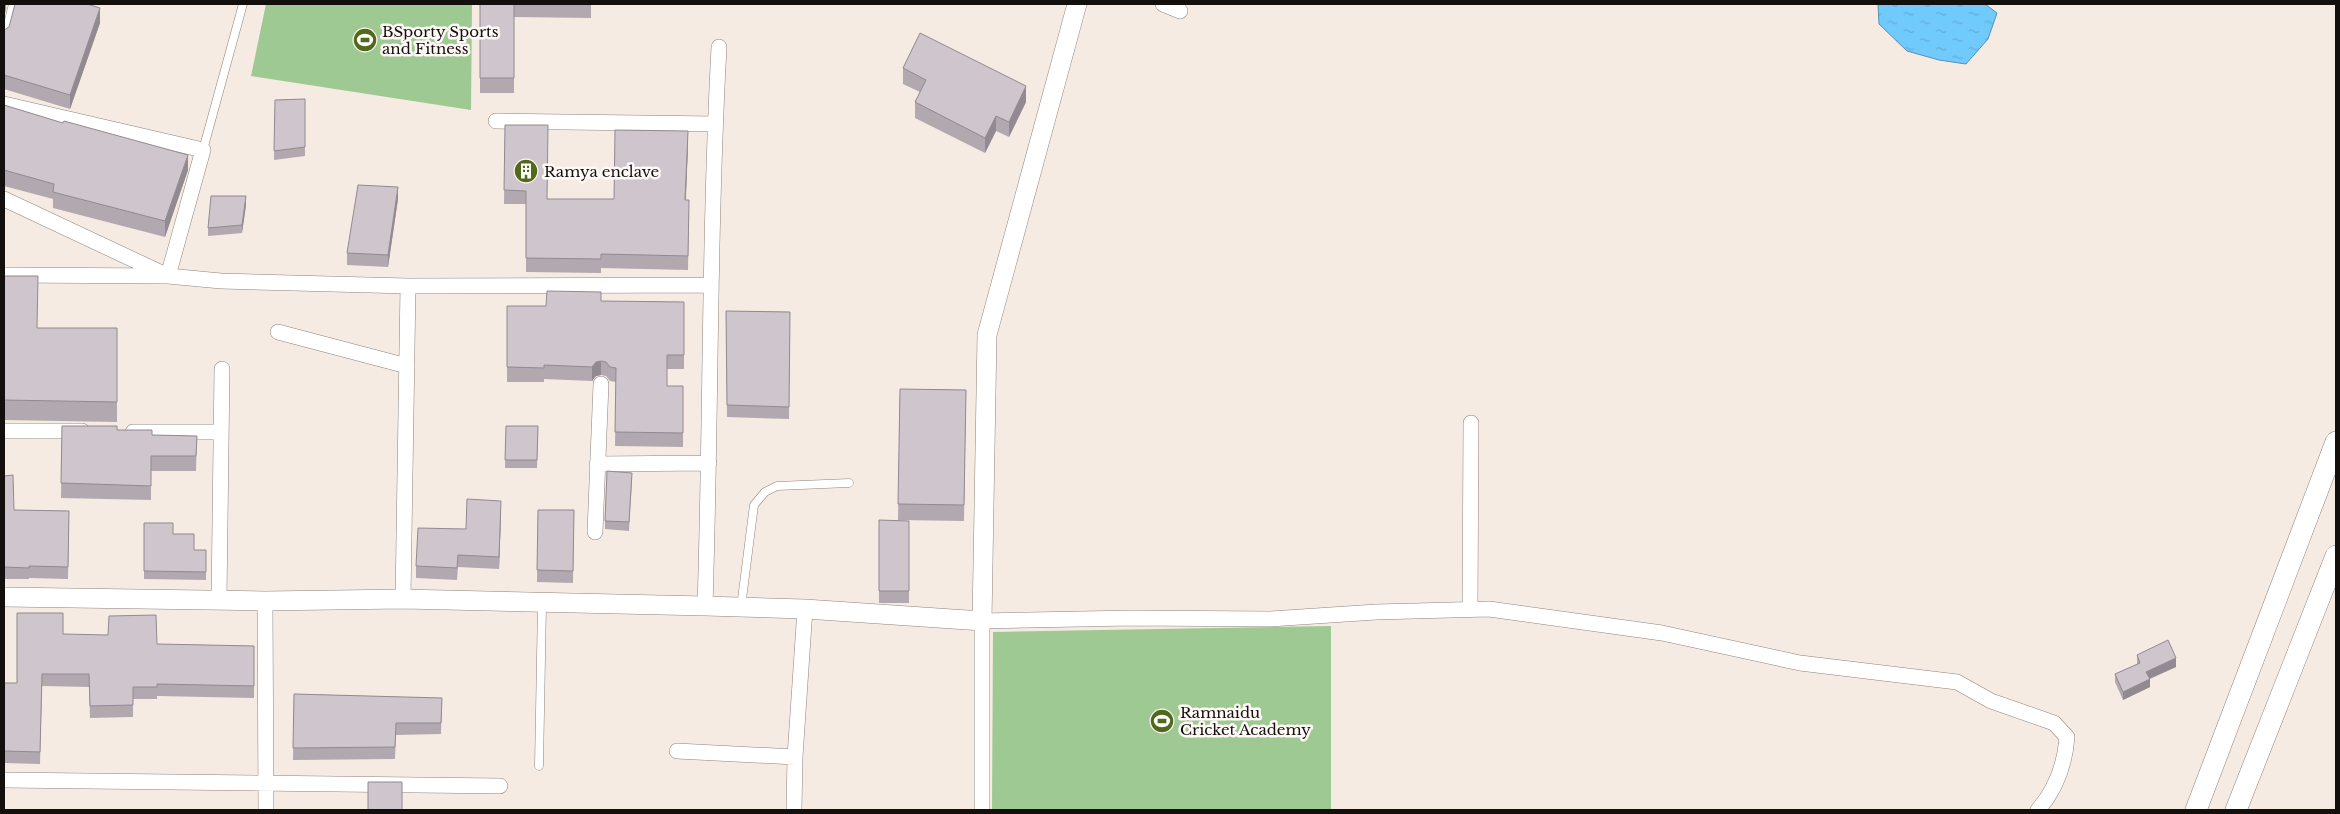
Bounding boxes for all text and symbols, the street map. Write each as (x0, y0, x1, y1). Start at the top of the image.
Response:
place label: BSporty Sports and Fitness (382, 22, 499, 58)
sports icon: BSporty Sports and Fitness (352, 27, 378, 53)
building icon: Ramya enclave (513, 158, 539, 184)
place label: Ramya enclave (544, 162, 659, 181)
place label: Ramnaidu Cricket Academy (1180, 703, 1311, 739)
sports icon: Ramnaidu Cricket Academy (1149, 708, 1175, 734)

